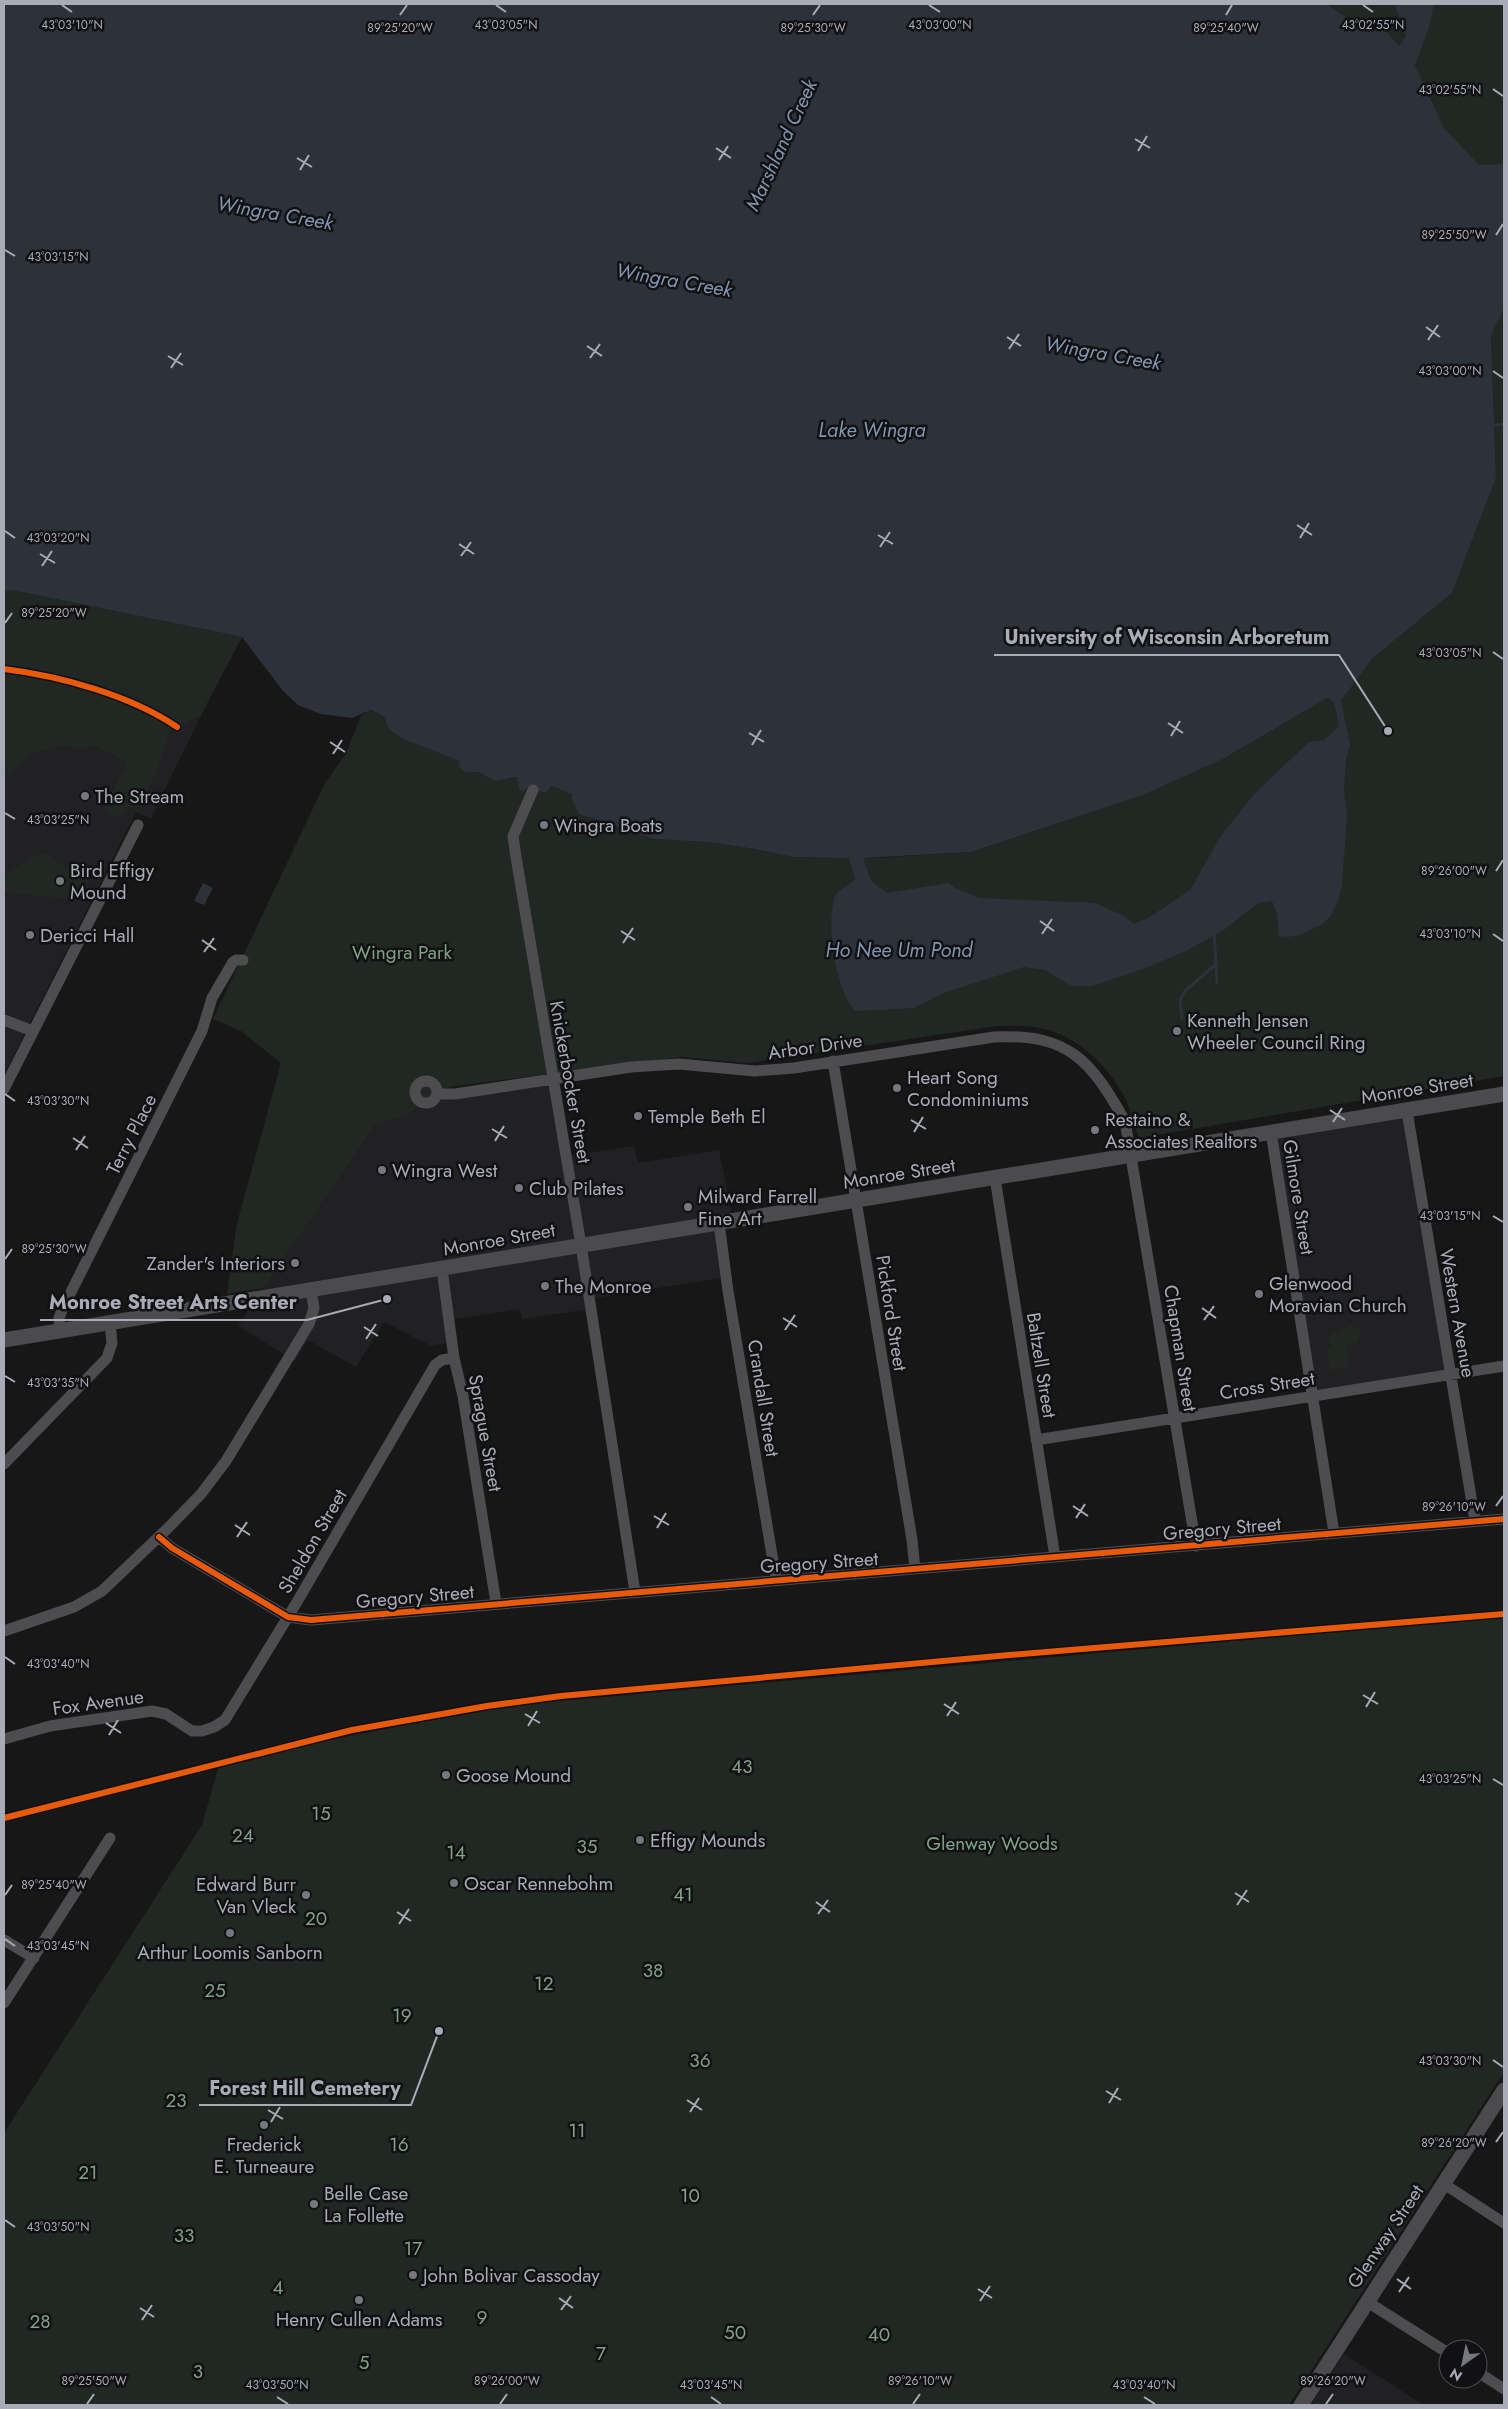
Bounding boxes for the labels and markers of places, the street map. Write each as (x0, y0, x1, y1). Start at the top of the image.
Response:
callout: University of Wisconsin Arboretum (994, 620, 1339, 655)
place label: The Stream (95, 783, 184, 810)
marker: The Stream (79, 790, 91, 802)
place label: Wingra Boats (554, 812, 663, 839)
marker: Wingra Boats (538, 819, 550, 831)
place label: Bird Effigy Mound (70, 857, 155, 906)
marker: Bird Effigy Mound (54, 875, 66, 887)
place label: Dericci Hall (40, 922, 134, 949)
marker: Dericci Hall (24, 929, 36, 941)
place label: Kenneth Jensen Wheeler Council Ring (1187, 1007, 1366, 1056)
marker: Kenneth Jensen Wheeler Council Ring (1171, 1025, 1183, 1037)
place label: Heart Song Condominiums (907, 1064, 1029, 1113)
marker: Heart Song Condominiums (891, 1082, 903, 1094)
place label: Temple Beth El (648, 1103, 766, 1130)
place label: Restaino & Associates Realtors (1105, 1106, 1257, 1155)
marker: Temple Beth El (632, 1110, 644, 1122)
marker: Restaino & Associates Realtors (1089, 1124, 1101, 1136)
place label: Wingra West (392, 1157, 498, 1184)
marker: Wingra West (376, 1164, 388, 1176)
place label: Club Pilates (529, 1175, 624, 1202)
marker: Club Pilates (513, 1182, 525, 1194)
place label: Milward Farrell Fine Art (698, 1183, 817, 1232)
marker: Milward Farrell Fine Art (682, 1201, 694, 1213)
place label: Zander's Interiors (147, 1250, 285, 1277)
marker: Zander's Interiors (289, 1257, 301, 1269)
place label: Glenwood Moravian Church (1269, 1270, 1407, 1319)
place label: The Monroe (555, 1273, 652, 1300)
marker: The Monroe (539, 1280, 551, 1292)
callout: Monroe Street Arts Center (40, 1285, 307, 1320)
marker: Glenwood Moravian Church (1253, 1288, 1265, 1300)
place label: Goose Mound (456, 1762, 571, 1789)
marker: Goose Mound (440, 1769, 452, 1781)
place label: Effigy Mounds (650, 1827, 766, 1854)
marker: Effigy Mounds (634, 1834, 646, 1846)
place label: Oscar Rennebohm (464, 1870, 613, 1897)
place label: Edward Burr Van Vleck (196, 1871, 297, 1920)
marker: Oscar Rennebohm (448, 1877, 460, 1889)
marker: Edward Burr Van Vleck (300, 1889, 312, 1901)
marker: Arthur Loomis Sanborn (224, 1927, 236, 1939)
place label: Arthur Loomis Sanborn (137, 1939, 323, 1966)
callout: Forest Hill Cemetery (199, 2070, 411, 2105)
marker: Frederick E. Turneaure (258, 2119, 270, 2131)
place label: Frederick E. Turneaure (214, 2131, 314, 2180)
place label: Belle Case La Follette (324, 2180, 408, 2229)
marker: Belle Case La Follette (308, 2198, 320, 2210)
place label: John Bolivar Cassoday (420, 2262, 600, 2289)
marker: John Bolivar Cassoday (407, 2269, 419, 2281)
marker: Henry Cullen Adams (353, 2294, 365, 2306)
place label: Henry Cullen Adams (276, 2306, 443, 2333)

